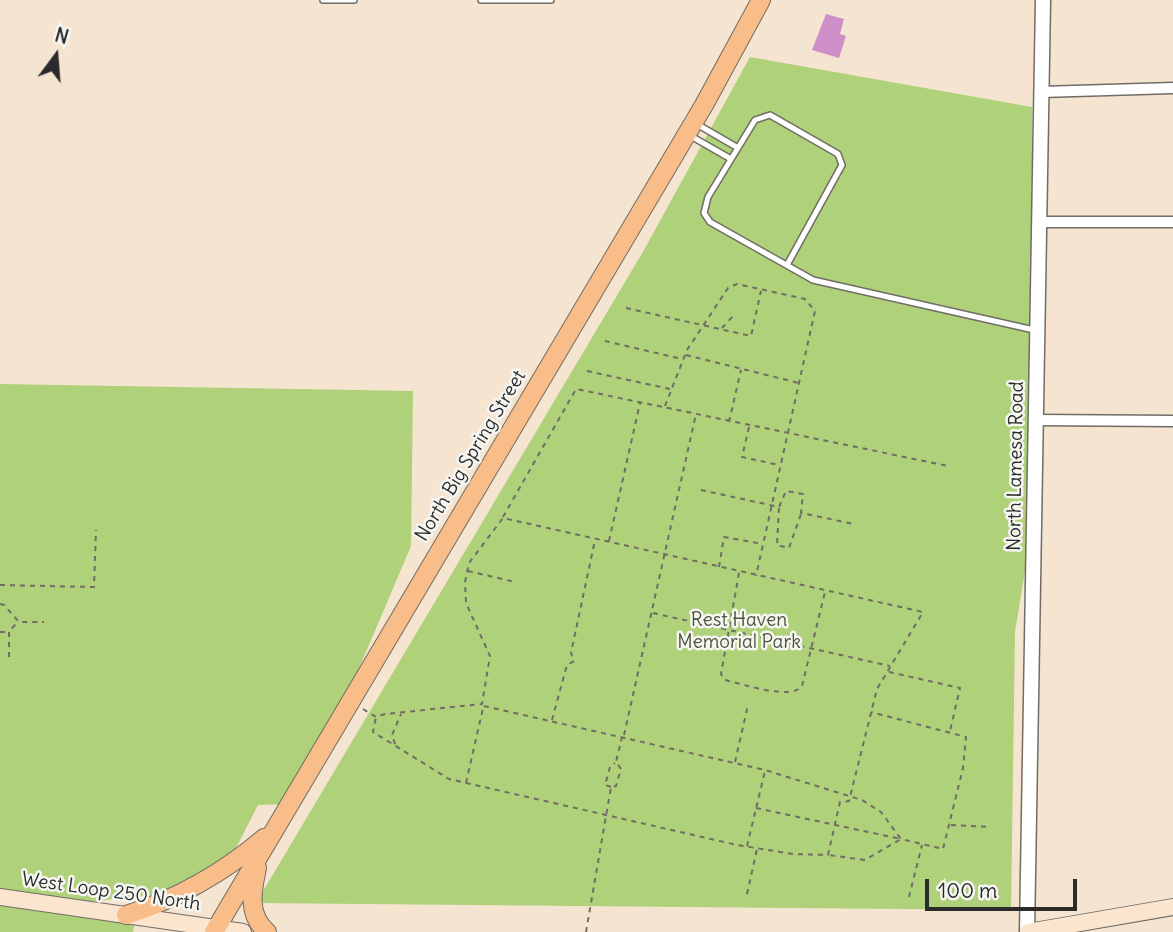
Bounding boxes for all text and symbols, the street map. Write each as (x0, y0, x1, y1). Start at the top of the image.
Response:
north arrow (21, 21, 91, 91)
text: N (52, 22, 71, 49)
street label: North Big Spring Street (411, 366, 531, 546)
street label: North Lamesa Road (1003, 381, 1029, 551)
park label: Rest Haven Memorial Park (677, 610, 801, 654)
scale bar (928, 866, 1080, 910)
street label: West Loop 250 North (20, 868, 202, 916)
text: 100 m (938, 877, 997, 904)

